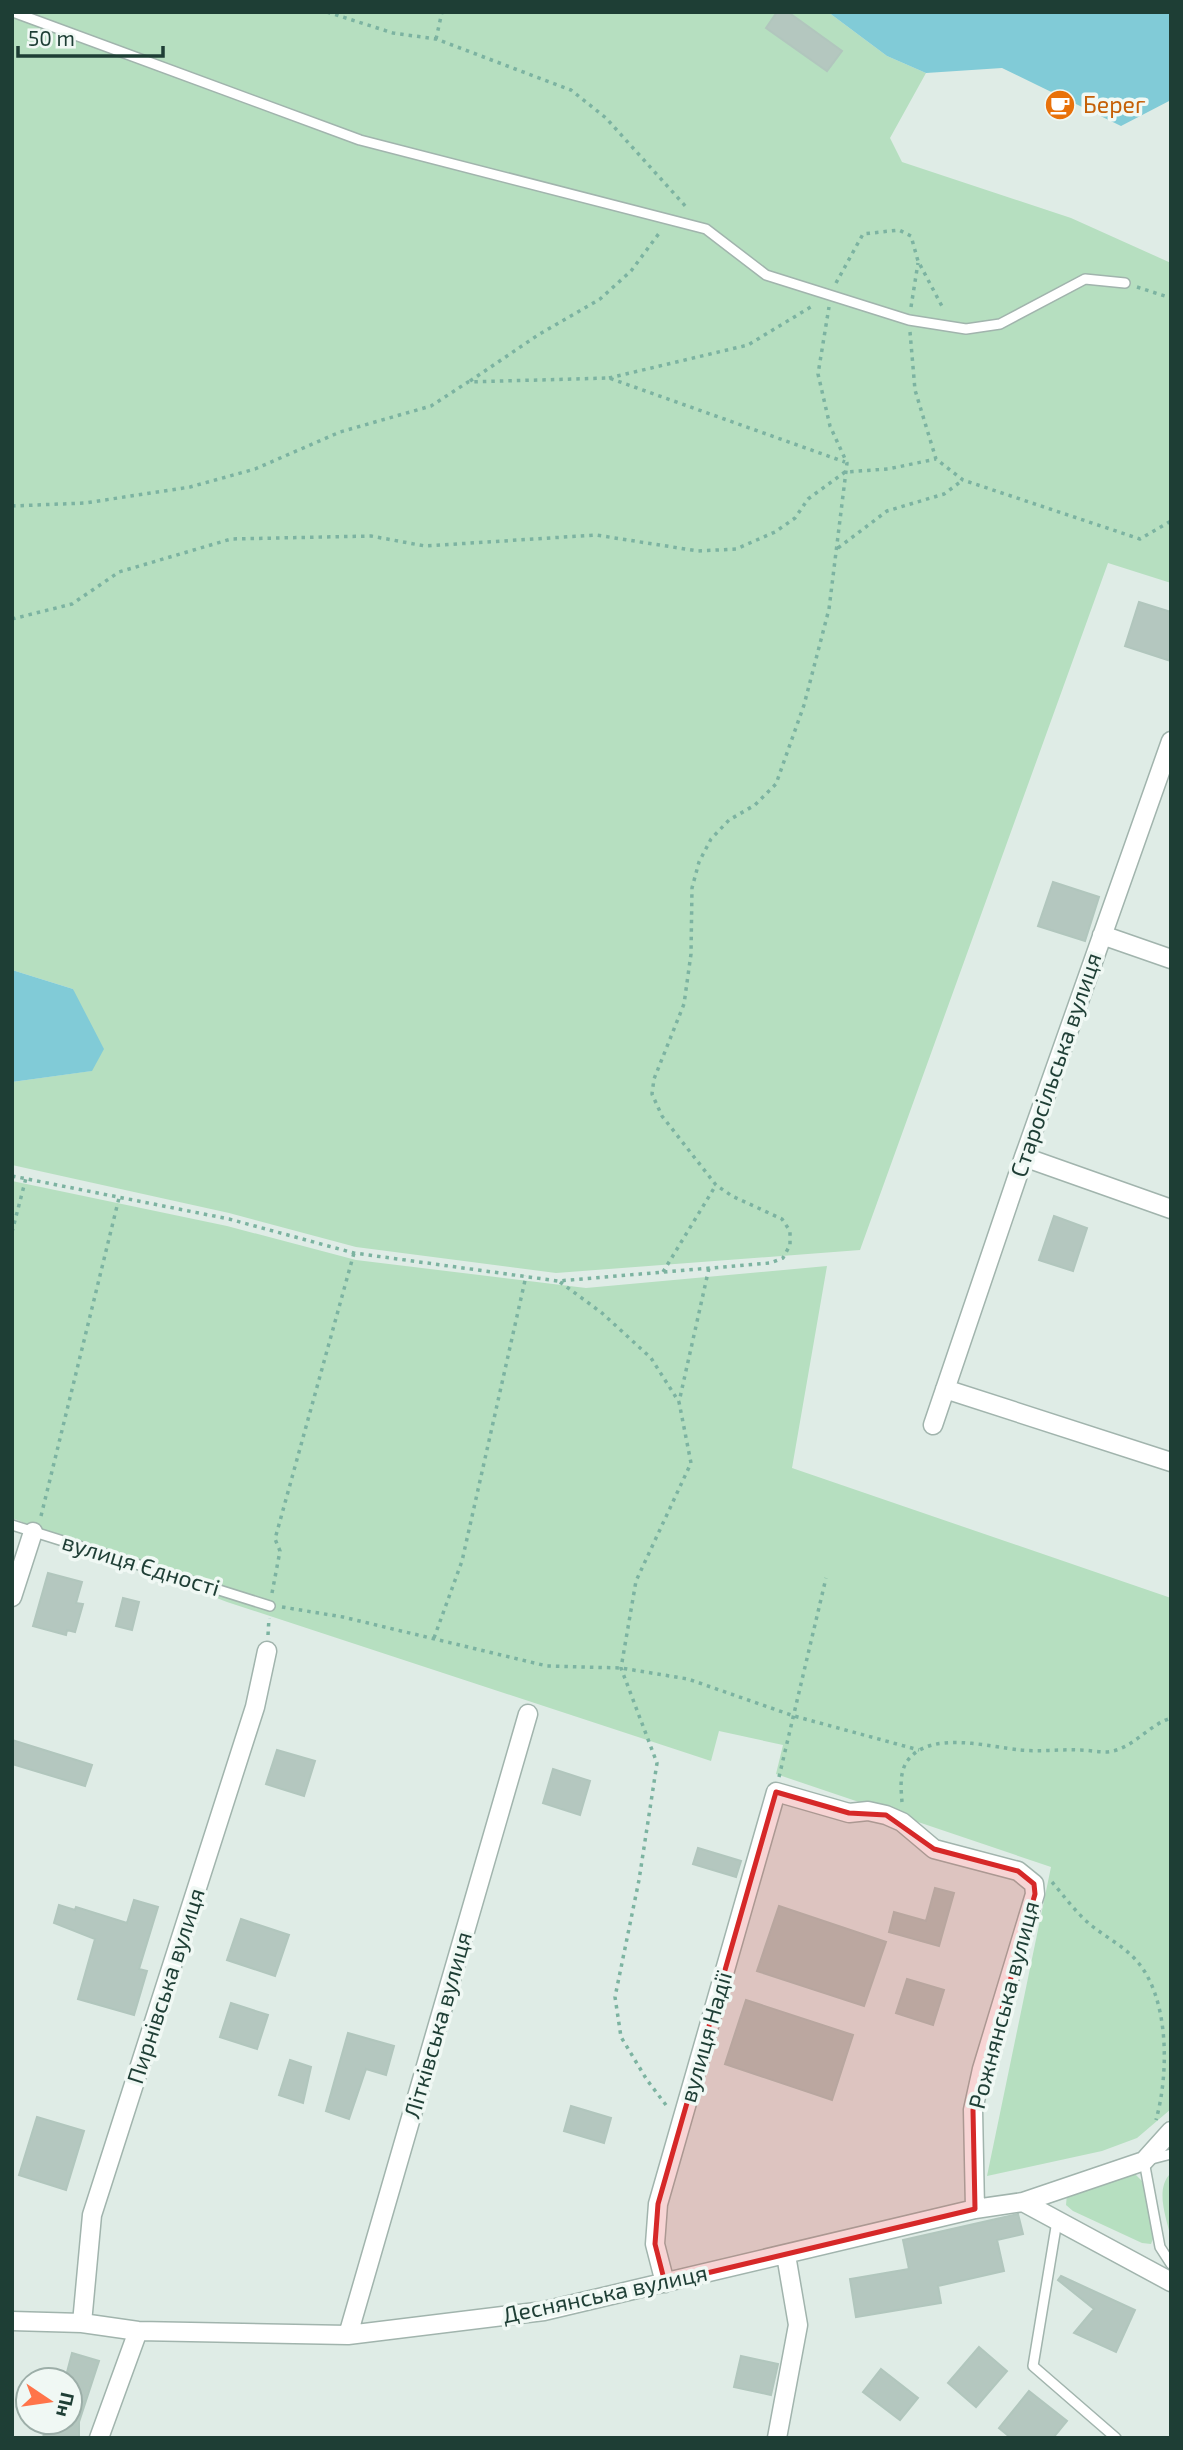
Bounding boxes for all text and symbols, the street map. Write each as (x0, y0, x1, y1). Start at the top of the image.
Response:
scale bar (18, 14, 163, 58)
text: 50 m (28, 25, 75, 50)
cafe icon: Берег (1043, 88, 1077, 122)
place label: Берег (1083, 90, 1146, 118)
street label: Старосільська вулиця (1003, 949, 1108, 1181)
street label: вулиця Єдності (59, 1527, 224, 1602)
street label: Пирнівська вулиця (120, 1884, 211, 2087)
street label: Рожнянська вулиця (962, 1898, 1045, 2112)
street label: Літківська вулиця (397, 1928, 478, 2122)
street label: вулиця Надії (673, 1968, 738, 2106)
street label: Деснянська вулиця (500, 2258, 710, 2329)
north arrow (14, 2366, 84, 2436)
text: Пн (52, 2390, 80, 2420)

